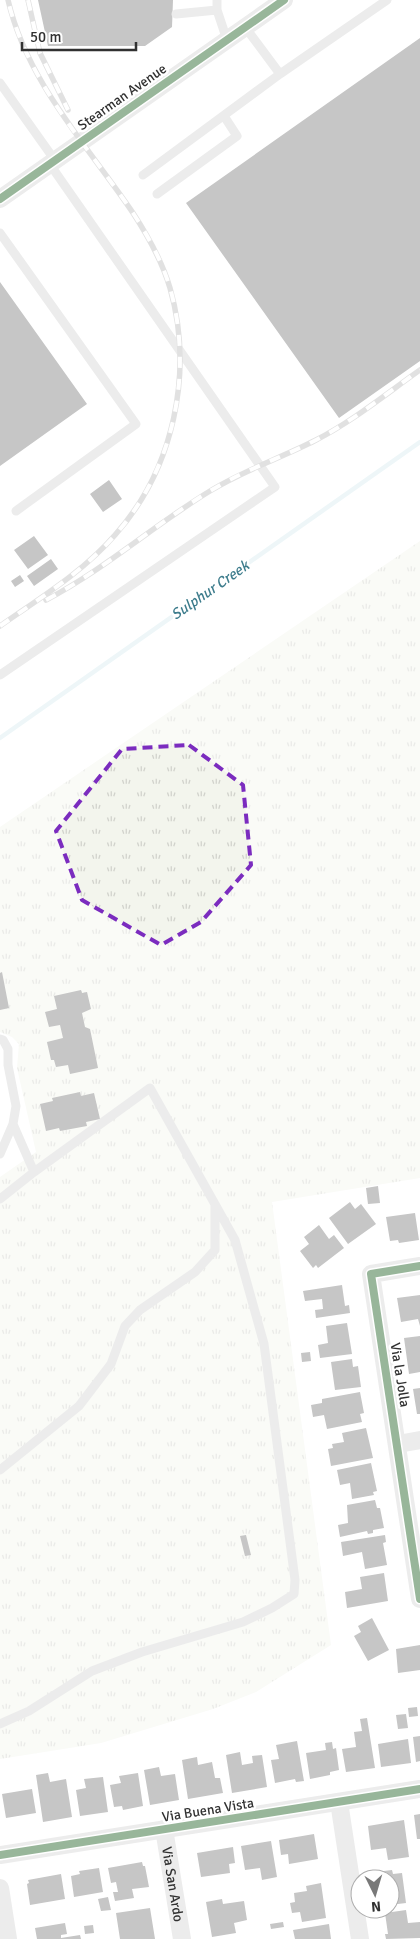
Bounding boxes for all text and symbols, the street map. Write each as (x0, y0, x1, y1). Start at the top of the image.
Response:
scale bar (22, 20, 136, 52)
text: 50 m (30, 28, 61, 46)
street label: Stearman Avenue (74, 60, 170, 134)
water label: Sulphur Creek (168, 556, 254, 623)
street label: Via la Jolla (387, 1342, 413, 1408)
street label: Via Buena Vista (161, 1794, 255, 1826)
street label: Via San Ardo (159, 1845, 188, 1923)
north arrow (350, 1869, 400, 1919)
text: N (370, 1898, 382, 1915)

